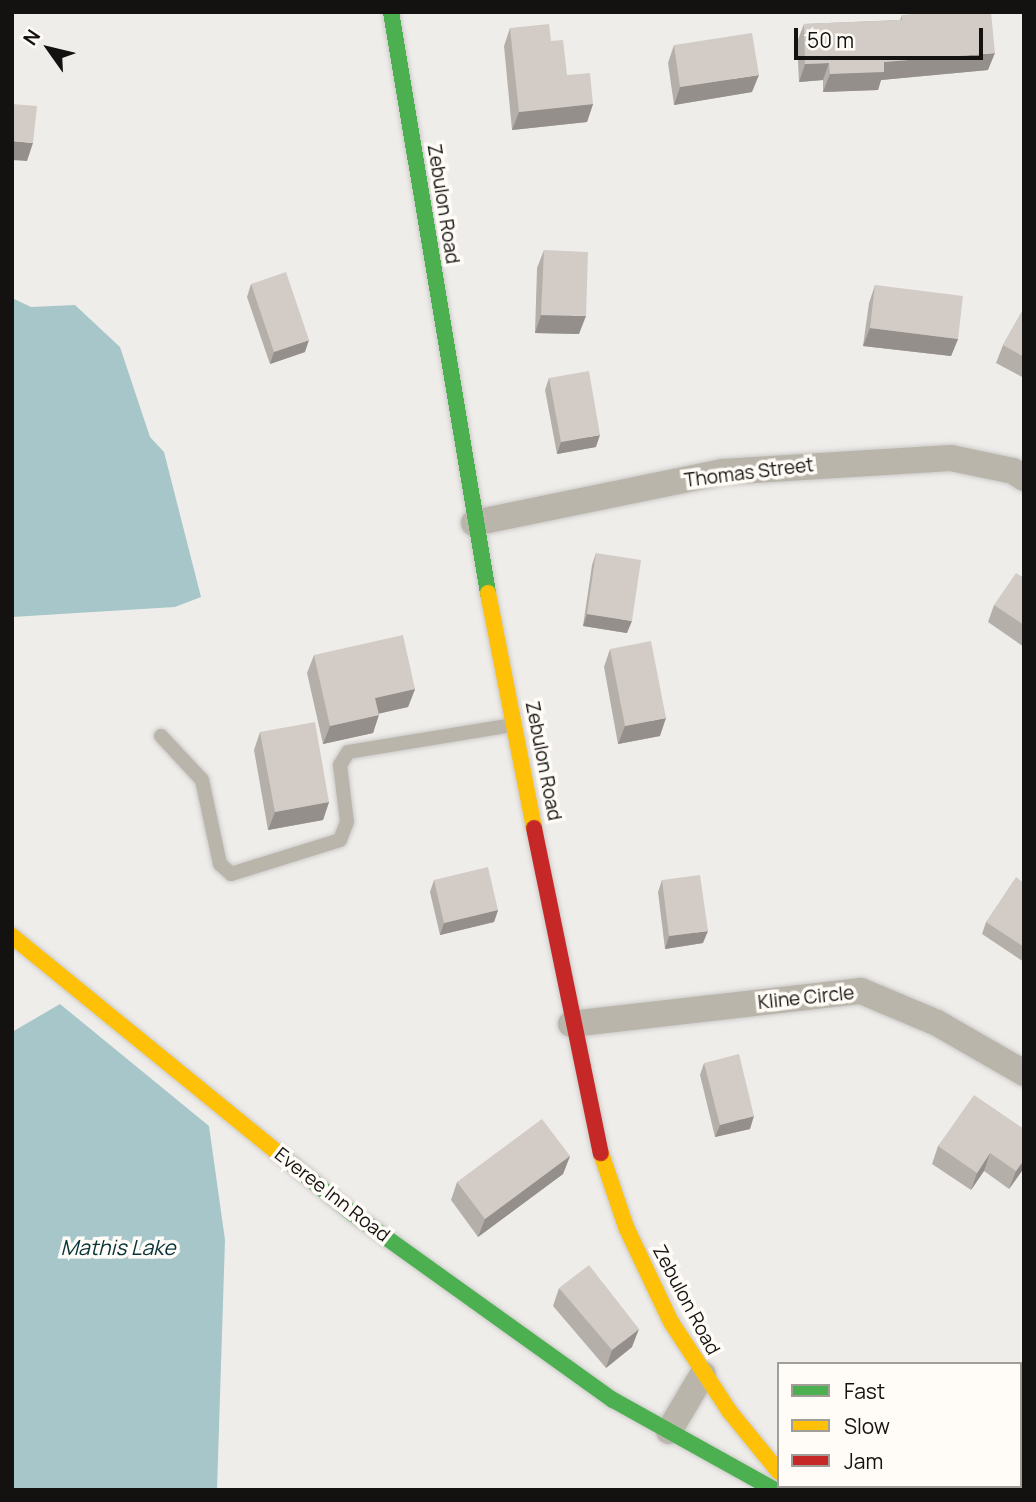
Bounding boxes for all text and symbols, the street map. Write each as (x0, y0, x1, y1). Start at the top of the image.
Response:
north arrow (14, 14, 84, 84)
scale bar (798, 14, 987, 58)
text: N (17, 24, 46, 50)
text: 50 m (807, 26, 854, 54)
street label: Zebulon Road (422, 142, 464, 266)
street label: Thomas Street (683, 454, 815, 492)
street label: Zebulon Road (520, 699, 566, 823)
street label: Kline Circle (757, 982, 855, 1014)
street label: Everee Inn Road (270, 1143, 394, 1247)
water label: Mathis Lake (60, 1234, 176, 1260)
street label: Zebulon Road (648, 1241, 724, 1359)
legend (777, 1362, 1022, 1488)
text: Fast (844, 1377, 885, 1405)
text: Slow (844, 1412, 890, 1440)
text: Jam (844, 1447, 883, 1475)

